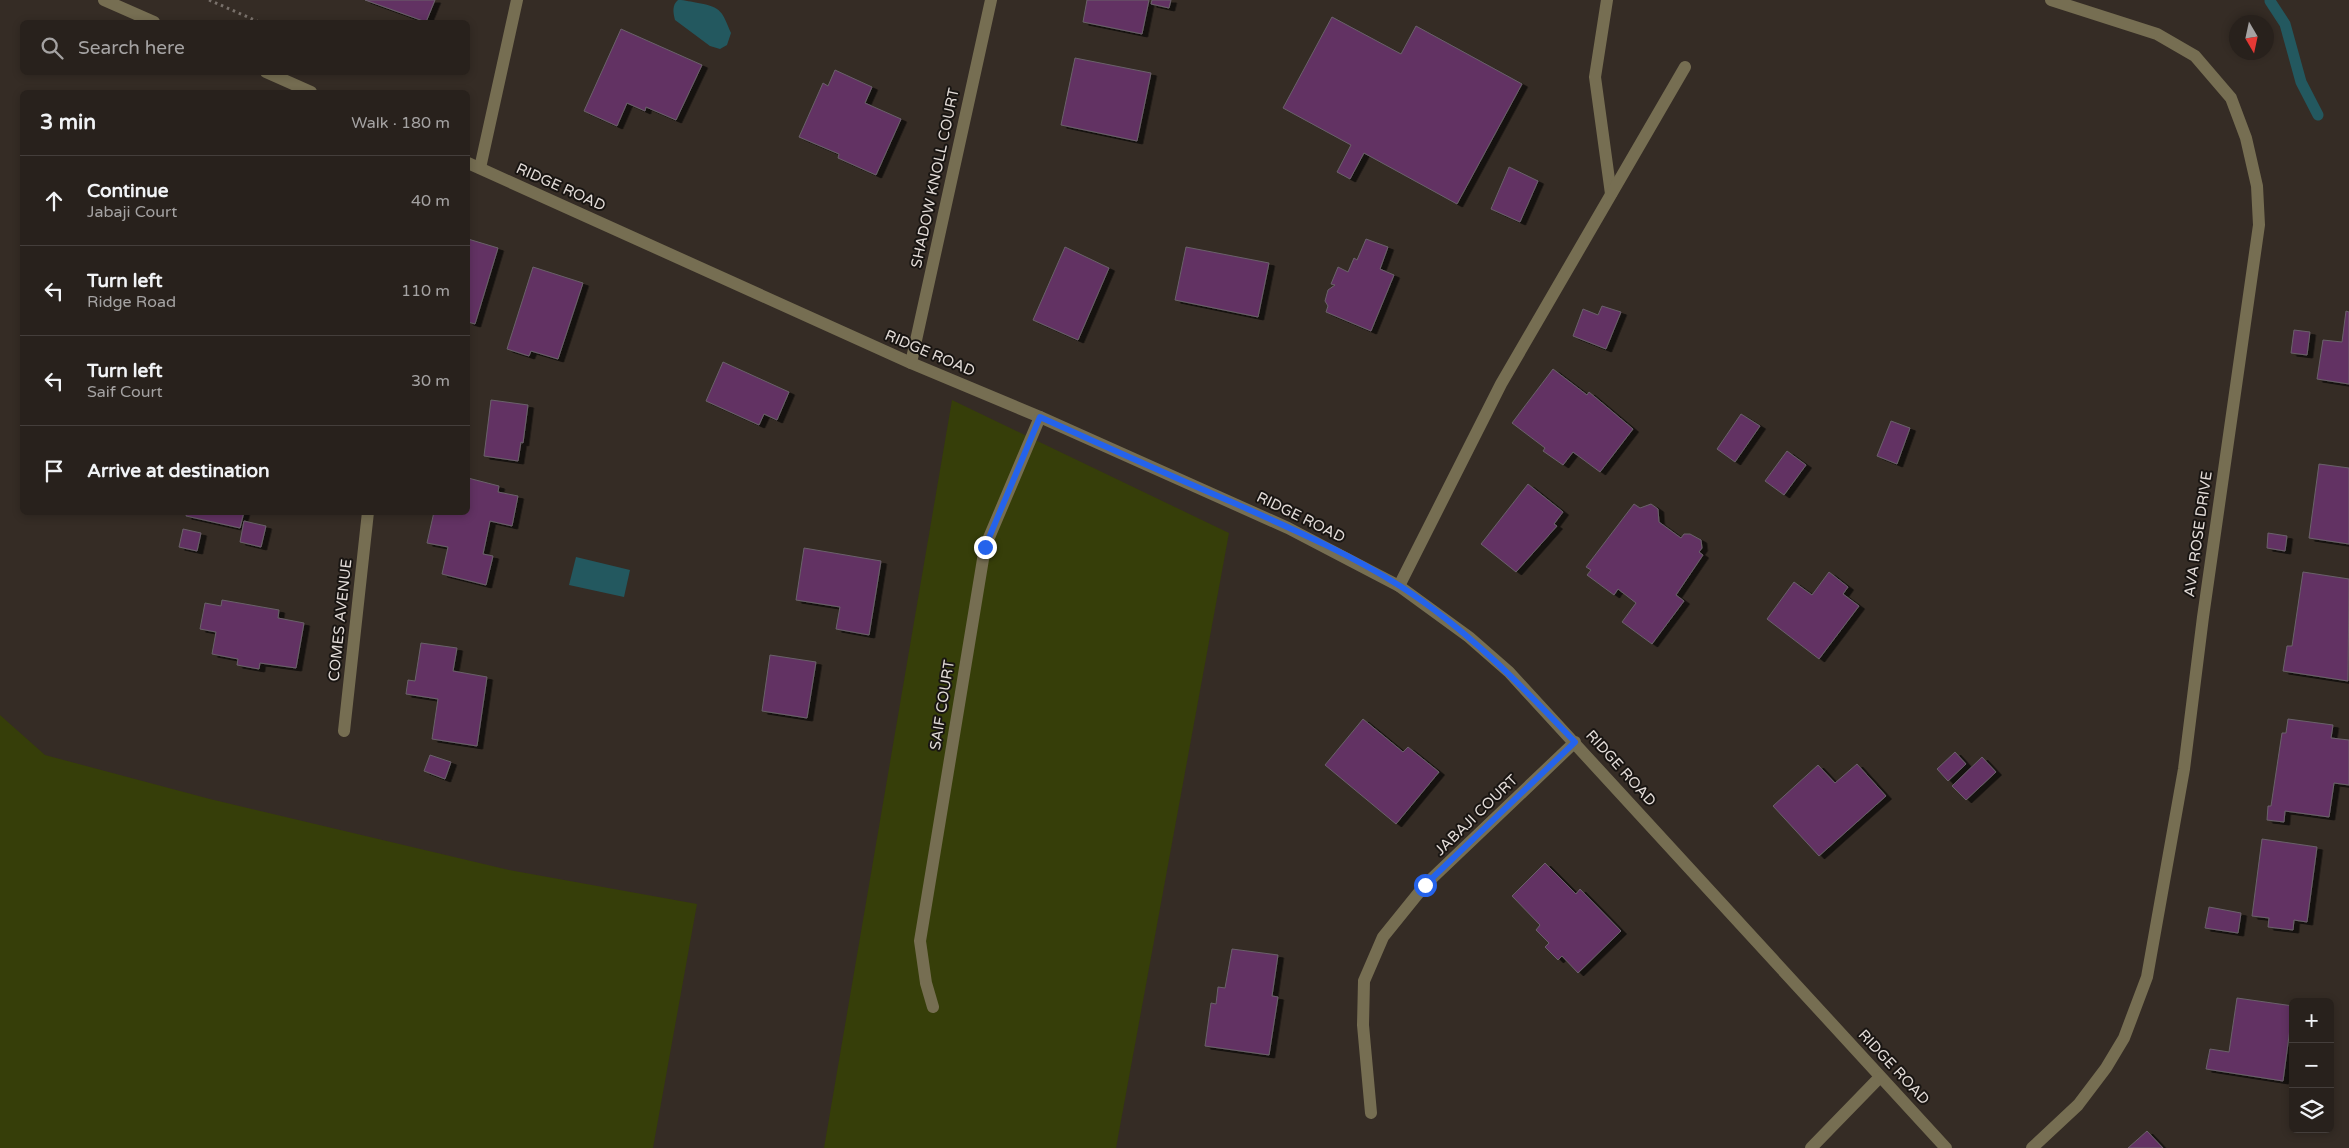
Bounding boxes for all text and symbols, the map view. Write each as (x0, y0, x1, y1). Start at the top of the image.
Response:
north arrow (2229, 15, 2274, 60)
search box (20, 20, 470, 75)
icon: search (38, 34, 66, 62)
text: Search here (78, 37, 185, 59)
street label: SHADOW KNOLL COURT (907, 87, 963, 269)
text: 3 min (40, 110, 96, 135)
text: Walk · 180 m (351, 113, 450, 133)
street label: RIDGE ROAD (513, 159, 609, 215)
text: Continue (87, 180, 169, 202)
icon: ahead (40, 187, 68, 215)
text: 40 m (411, 191, 450, 211)
text: Jabaji Court (87, 202, 177, 222)
text: Turn left (87, 270, 163, 292)
icon: left (40, 277, 68, 305)
text: 110 m (401, 281, 450, 301)
text: Ridge Road (87, 292, 176, 312)
street label: RIDGE ROAD (882, 326, 978, 380)
text: Turn left (87, 360, 163, 382)
icon: left (40, 367, 68, 395)
text: 30 m (411, 371, 450, 391)
text: Saif Court (87, 382, 163, 402)
icon: arrive (40, 457, 68, 485)
text: Arrive at destination (87, 460, 270, 482)
street label: AVA ROSE DRIVE (2180, 470, 2216, 598)
street label: RIDGE ROAD (1254, 488, 1348, 546)
route end (974, 536, 997, 559)
street label: COMES AVENUE (325, 558, 355, 682)
street label: SAIF COURT (926, 659, 958, 751)
street label: RIDGE ROAD (1582, 726, 1660, 810)
street label: JABAJI COURT (1431, 771, 1521, 859)
route start (1414, 874, 1437, 897)
map controls (2289, 998, 2334, 1133)
button: + (2289, 998, 2334, 1043)
street label: RIDGE ROAD (1855, 1026, 1933, 1108)
button: − (2289, 1043, 2334, 1088)
button: layers (2289, 1088, 2334, 1133)

